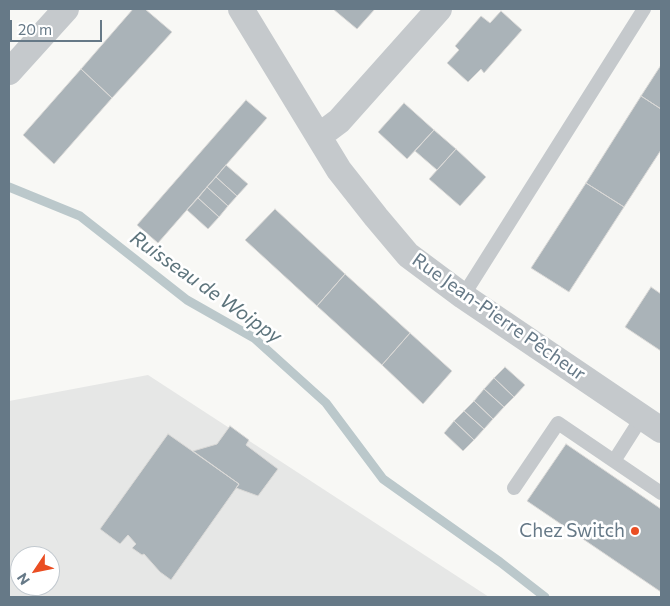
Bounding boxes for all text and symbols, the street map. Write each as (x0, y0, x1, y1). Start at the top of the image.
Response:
scale bar (12, 10, 105, 42)
text: 20 m (18, 20, 52, 38)
water label: Ruisseau de Woippy (126, 226, 286, 348)
street label: Rue Jean-Pierre Pêcheur (408, 248, 590, 386)
place label: Chez Switch (519, 520, 625, 542)
marker: Chez Switch (629, 525, 641, 537)
north arrow (10, 546, 60, 596)
text: N (13, 570, 33, 588)

